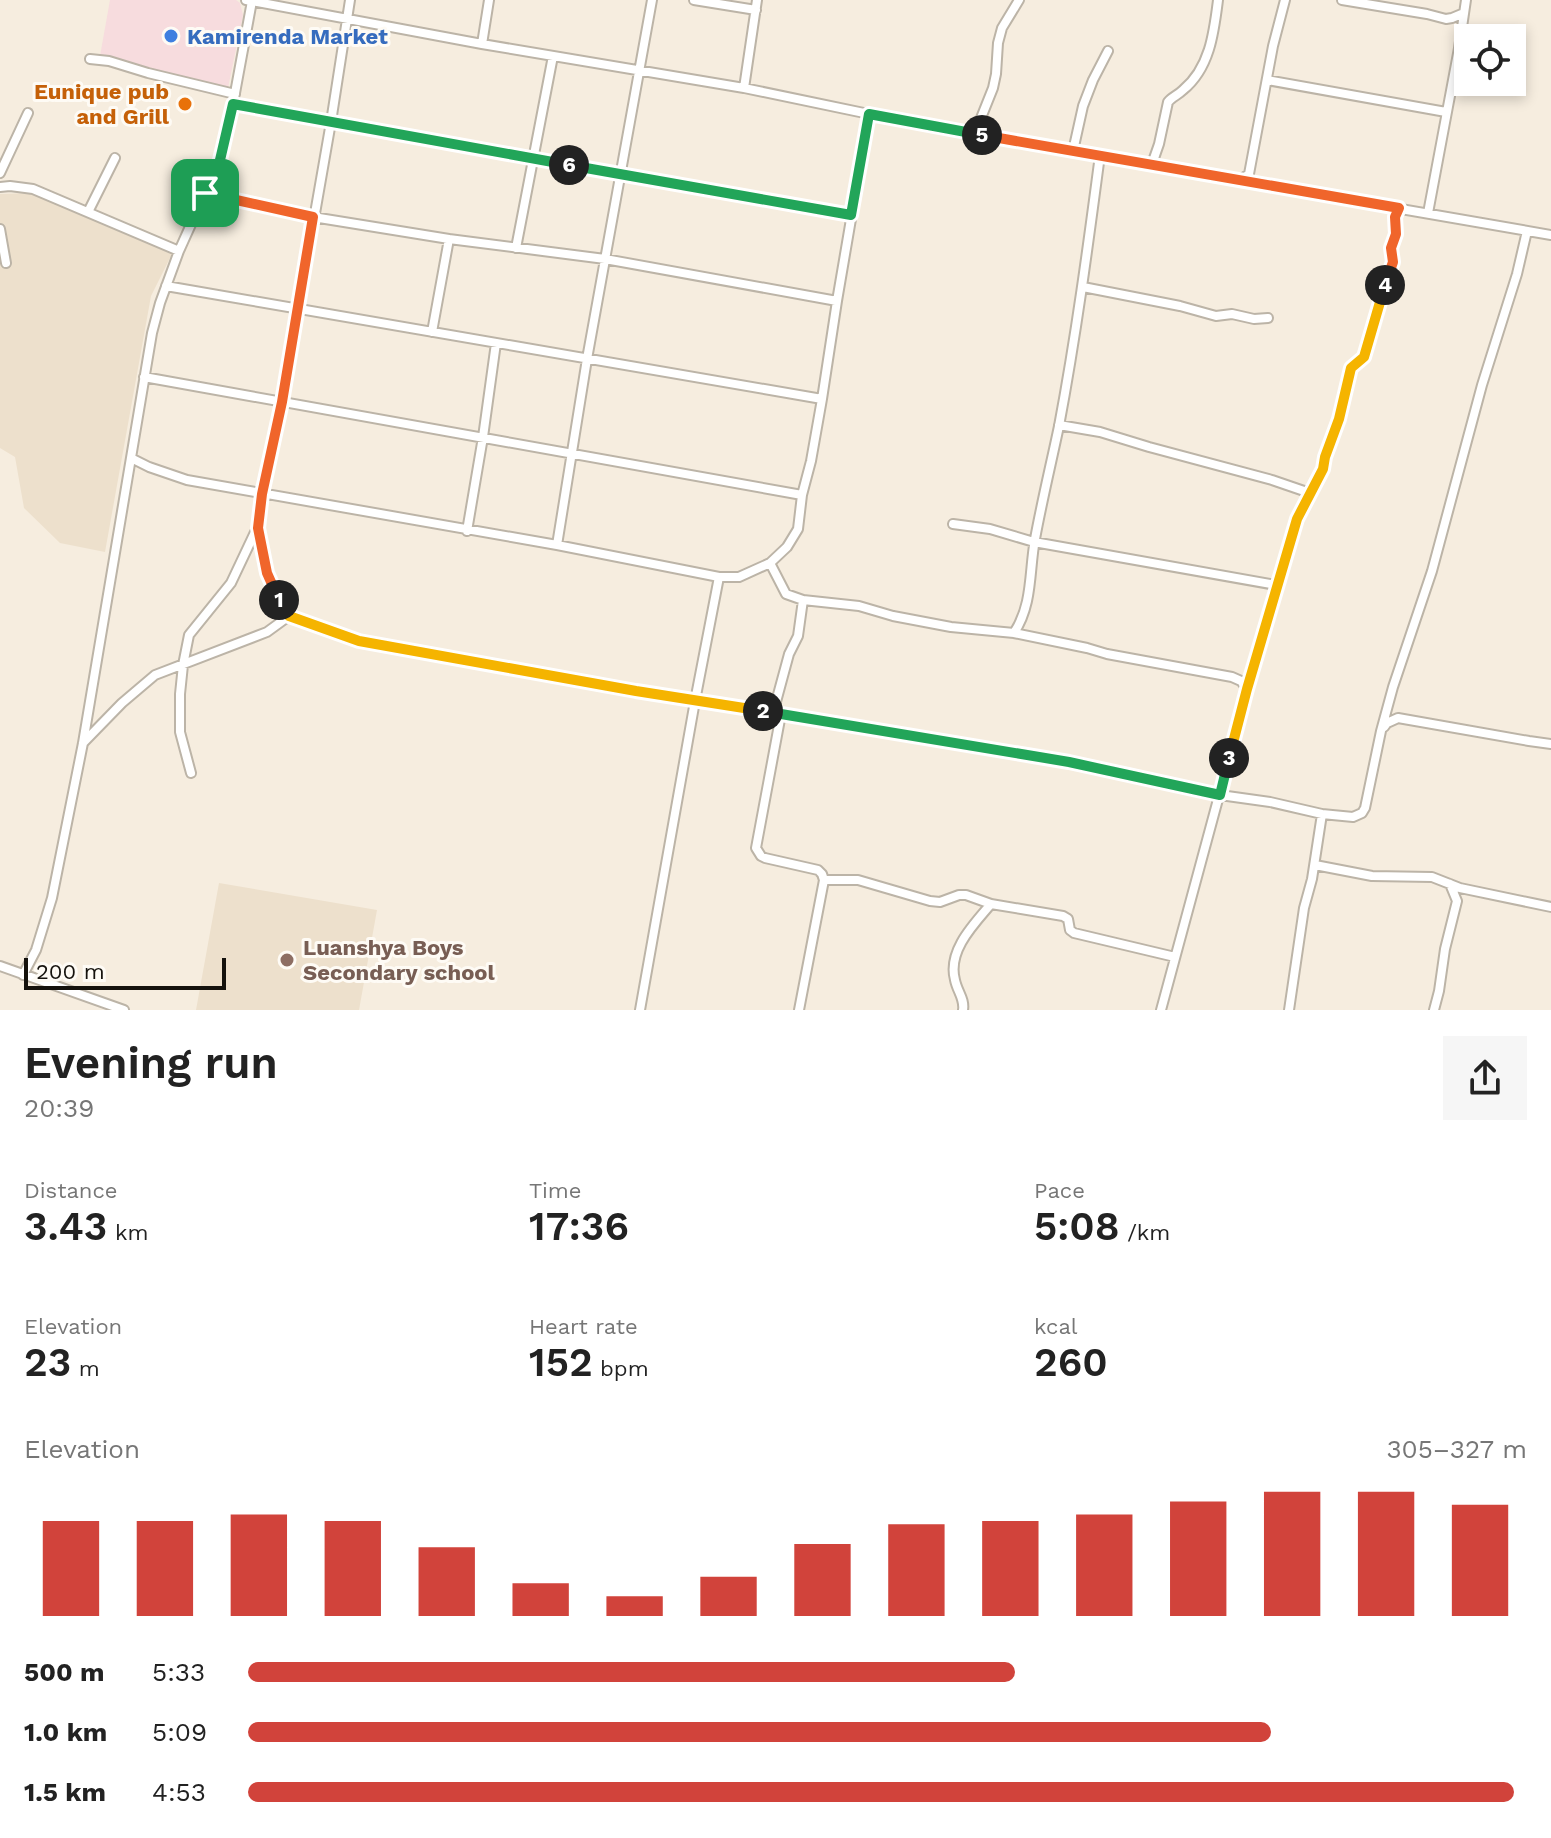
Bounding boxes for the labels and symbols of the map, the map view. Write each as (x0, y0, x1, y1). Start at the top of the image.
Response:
place label: Kamirenda Market (187, 24, 388, 49)
marker: Kamirenda Market (162, 27, 180, 45)
place label: Eunique pub and Grill (34, 79, 170, 129)
marker: Eunique pub and Grill (176, 95, 194, 113)
pin: 5 (962, 115, 1002, 155)
pin: 6 (549, 145, 589, 185)
pin (171, 159, 239, 227)
pin: 4 (1365, 265, 1405, 305)
pin: 1 (259, 580, 299, 620)
pin: 2 (743, 691, 783, 731)
pin: 3 (1209, 738, 1249, 778)
place label: Luanshya Boys Secondary school (303, 935, 496, 985)
marker: Luanshya Boys Secondary school (278, 951, 296, 969)
scale bar (24, 954, 226, 990)

